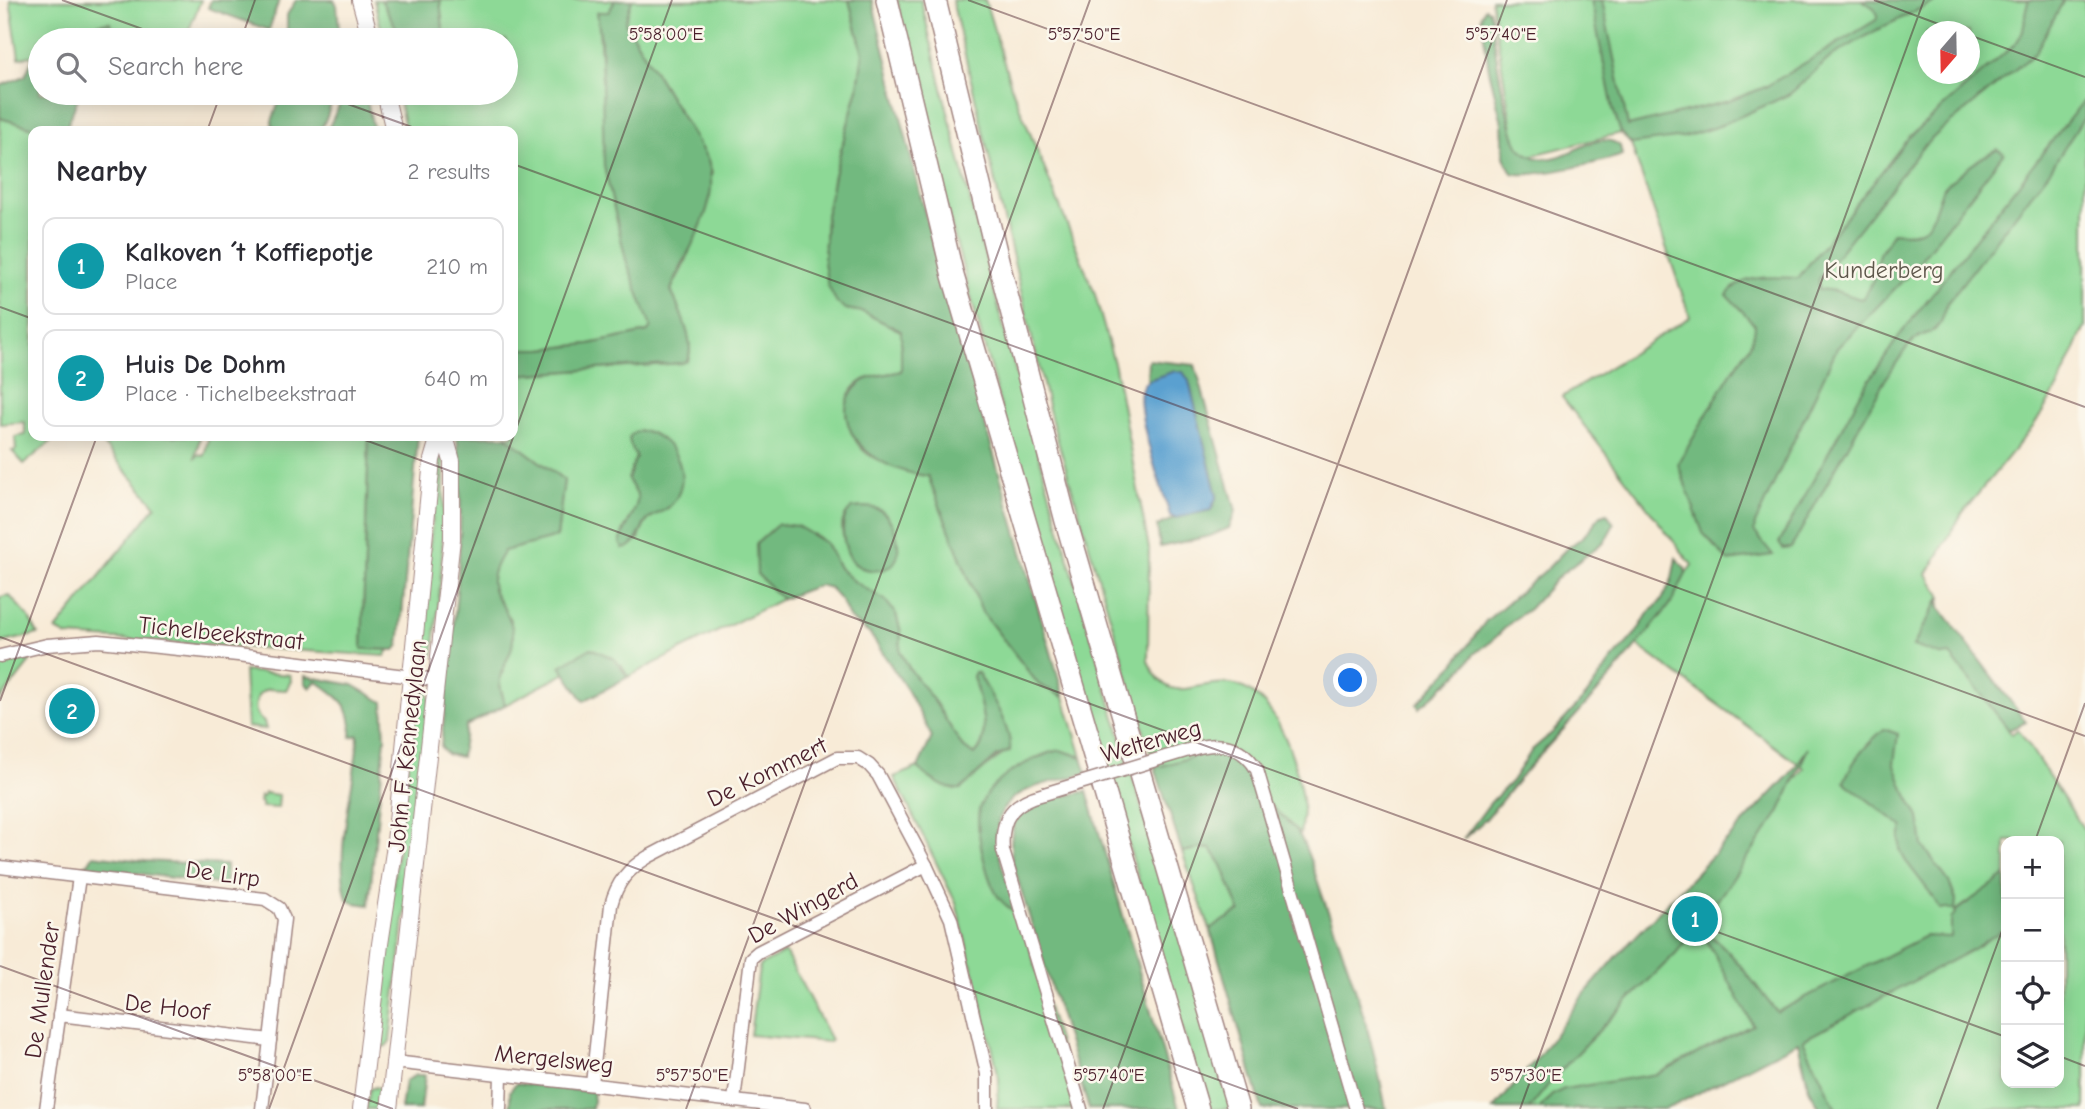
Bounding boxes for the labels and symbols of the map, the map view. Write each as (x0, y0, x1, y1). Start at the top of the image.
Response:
north arrow (1917, 21, 1980, 84)
text: 5°58'00"E (629, 24, 703, 45)
text: 5°57'50"E (1048, 24, 1120, 45)
text: 5°57'40"E (1465, 24, 1537, 45)
park label: Kunderberg (1824, 256, 1944, 284)
street label: Tichelbeekstraat (137, 610, 306, 656)
street label: John F. Kennedylaan (382, 639, 432, 853)
your location (1333, 663, 1367, 697)
pin: 2 (49, 685, 95, 737)
street label: Welterweg (1098, 713, 1204, 769)
street label: De Kommert (703, 731, 832, 813)
street label: De Lirp (184, 855, 262, 893)
street label: De Wingerd (743, 866, 863, 950)
pin: 1 (1672, 893, 1718, 945)
street label: De Mullender (19, 919, 66, 1060)
street label: De Hoof (123, 988, 212, 1026)
street label: Mergelsweg (493, 1039, 615, 1079)
text: 5°58'00"E (238, 1065, 312, 1086)
text: 5°57'50"E (656, 1065, 728, 1086)
text: 5°57'40"E (1073, 1065, 1145, 1086)
text: 5°57'30"E (1490, 1065, 1562, 1086)

